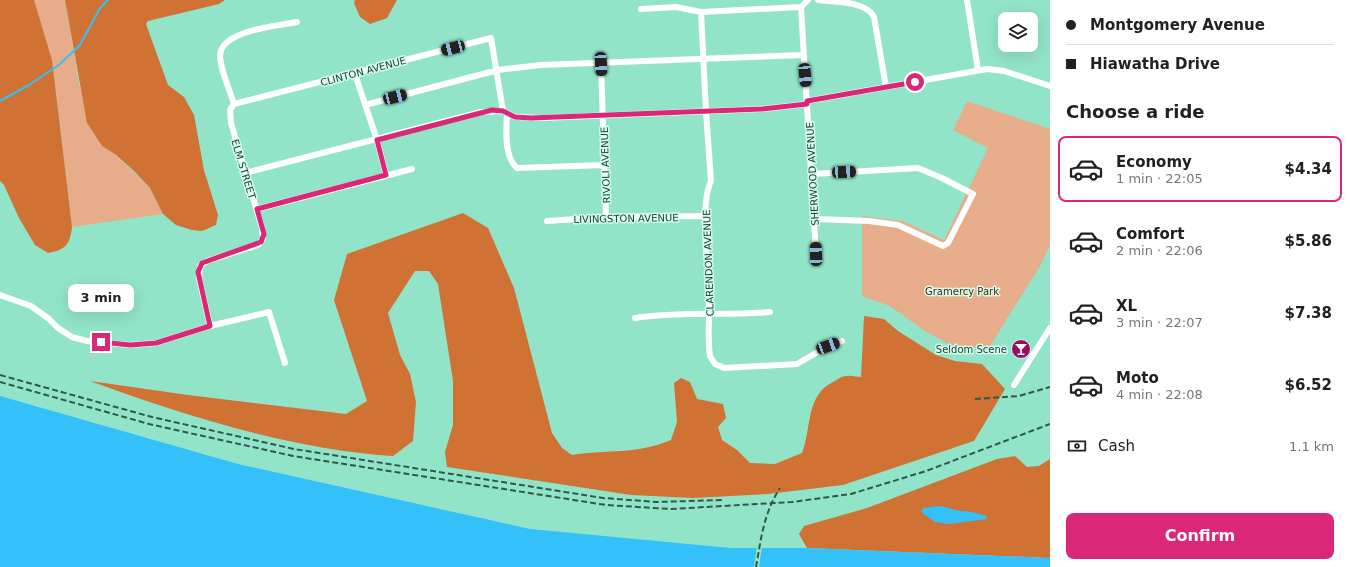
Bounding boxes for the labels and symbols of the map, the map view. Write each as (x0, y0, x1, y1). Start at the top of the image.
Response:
car (440, 39, 466, 57)
car (594, 52, 608, 76)
street label: CLINTON AVENUE (319, 55, 407, 88)
car (798, 63, 812, 87)
route start (906, 73, 924, 91)
car (382, 88, 408, 106)
street label: SHERWOOD AVENUE (804, 122, 821, 226)
street label: RIVOLI AVENUE (599, 127, 612, 203)
street label: ELM STREET (229, 138, 258, 201)
car (832, 165, 856, 179)
street label: CLARENDON AVENUE (701, 209, 716, 317)
street label: LIVINGSTON AVENUE (573, 212, 679, 225)
car (810, 242, 822, 266)
callout: 3 min (68, 284, 134, 312)
park label: Gramercy Park (925, 286, 999, 297)
route end (92, 333, 110, 351)
car (815, 336, 841, 356)
bar icon: Seldom Scene (1010, 338, 1032, 360)
place label: Seldom Scene (936, 344, 1007, 355)

